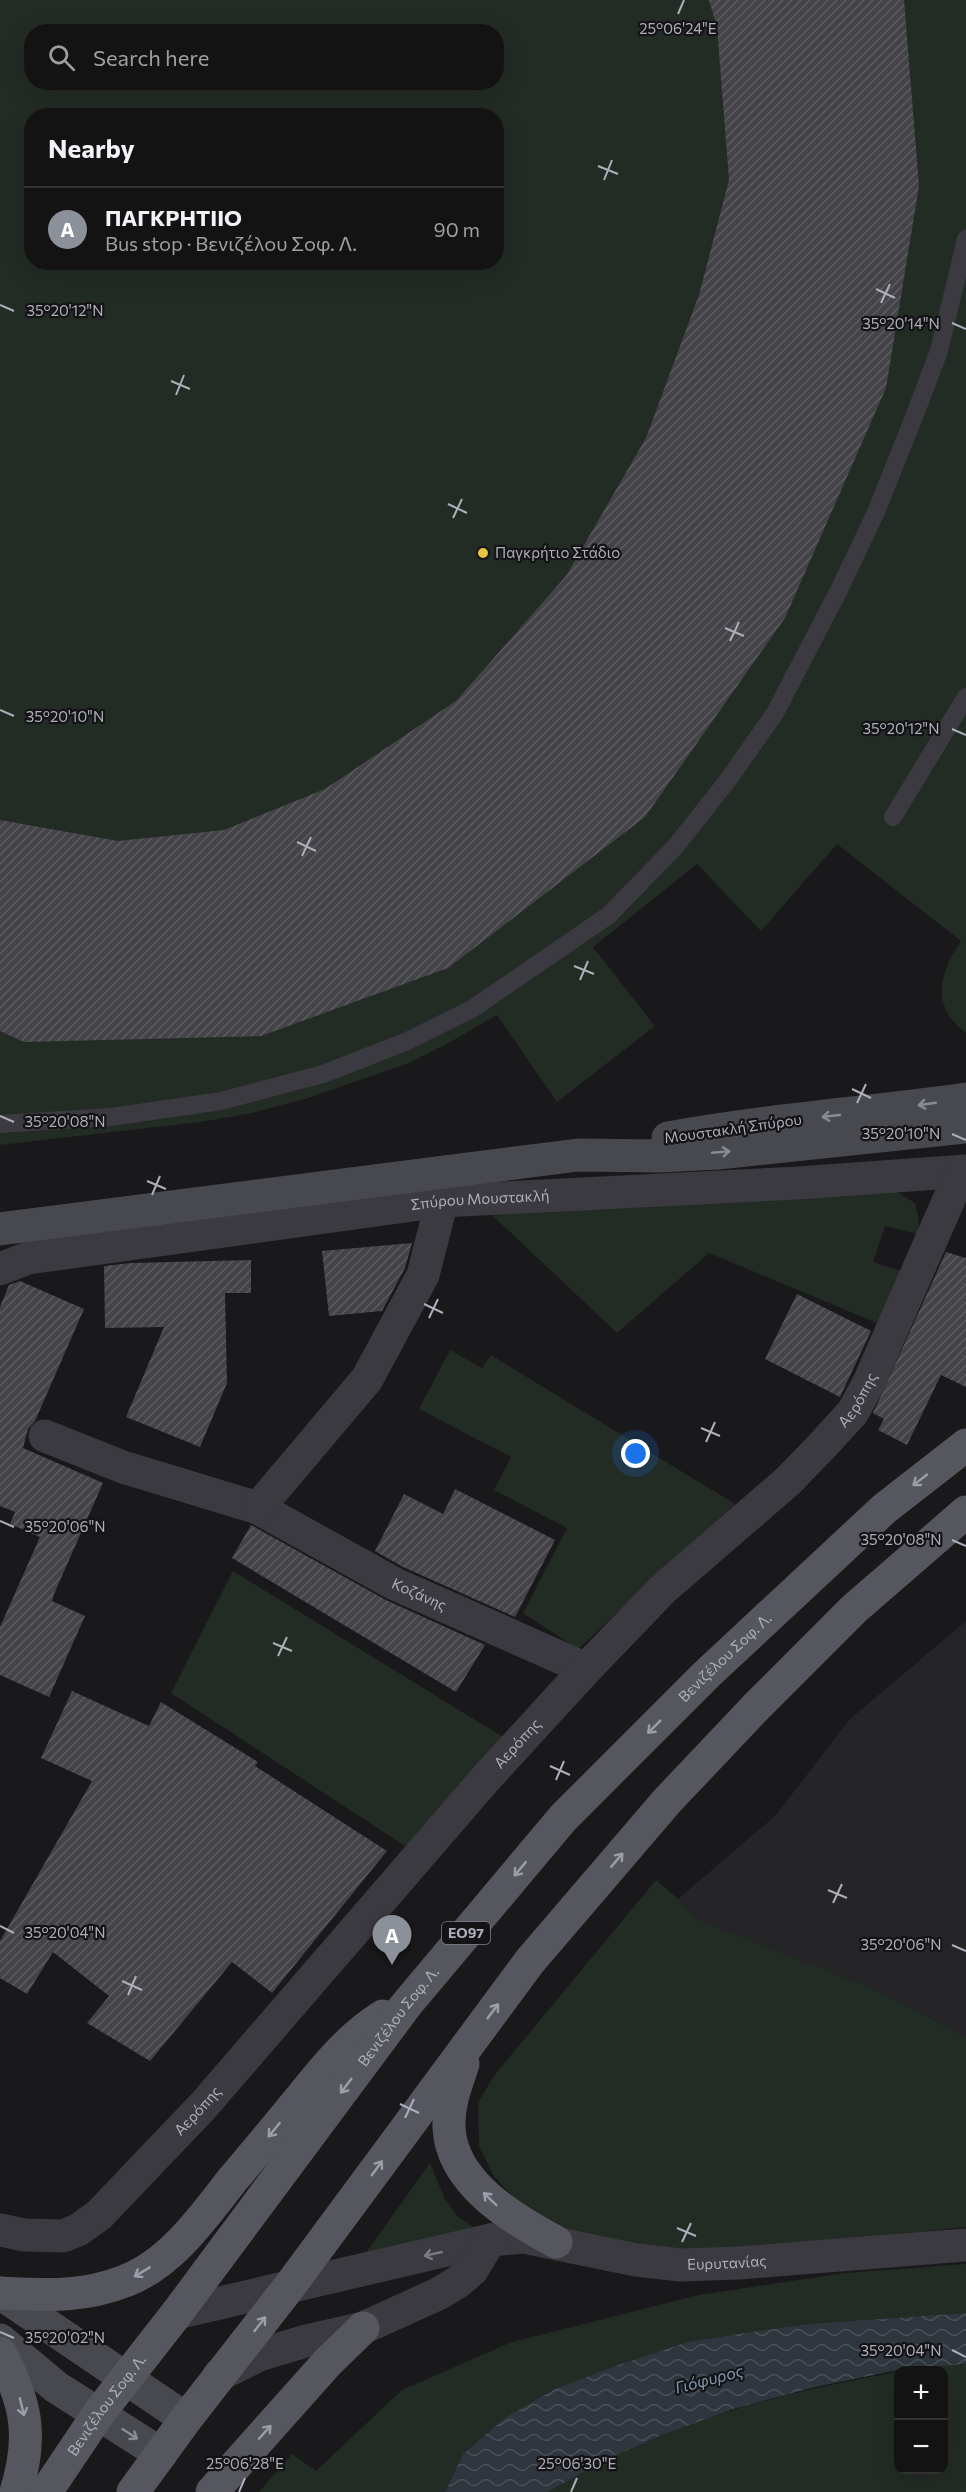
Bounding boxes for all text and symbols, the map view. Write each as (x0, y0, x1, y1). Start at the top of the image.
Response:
text: 25°06'24"E (639, 19, 717, 37)
search box (24, 24, 504, 90)
icon: search (45, 41, 78, 74)
text: Search here (93, 44, 209, 71)
text: Nearby (48, 132, 135, 163)
text: ΠΑΓΚΡΗΤΙΙΟ (105, 204, 242, 231)
text: A (60, 217, 75, 241)
text: 90 m (434, 217, 480, 241)
text: Bus stop · Βενιζέλου Σοφ. Λ. (105, 231, 357, 255)
text: 35°20'12"N (27, 301, 103, 319)
text: 35°20'14"N (862, 314, 940, 332)
place label: Παγκρήτιο Στάδιο (495, 543, 620, 561)
marker: Παγκρήτιο Στάδιο (476, 546, 490, 560)
text: 35°20'10"N (26, 707, 104, 725)
text: 35°20'12"N (863, 719, 939, 737)
one-way arrow (918, 1099, 938, 1110)
street label: Μουστακλή Σπύρου (663, 1109, 803, 1147)
one-way arrow (821, 1111, 841, 1122)
text: 35°20'08"N (24, 1112, 106, 1130)
text: 35°20'10"N (862, 1124, 940, 1142)
one-way arrow (710, 1146, 730, 1157)
street label: Σπύρου Μουστακλή (410, 1186, 550, 1213)
street label: Αερόπης (834, 1370, 880, 1430)
your location (621, 1439, 650, 1468)
one-way arrow (912, 1474, 928, 1487)
text: 35°20'06"N (24, 1517, 106, 1535)
text: 35°20'08"N (860, 1530, 942, 1548)
street label: Κοζάνης (389, 1574, 450, 1614)
street label: Βενιζέλου Σοφ. Λ. (674, 1609, 775, 1705)
street label: Αερόπης (490, 1714, 544, 1771)
one-way arrow (646, 1720, 661, 1735)
one-way arrow (610, 1853, 624, 1868)
one-way arrow (513, 1861, 527, 1876)
pin: A (372, 1916, 412, 1965)
road number: ΕΟ97 (442, 1922, 490, 1944)
text: 35°20'04"N (24, 1923, 106, 1941)
text: 35°20'06"N (860, 1935, 942, 1953)
street label: Βενιζέλου Σοφ. Λ. (354, 1963, 442, 2070)
one-way arrow (487, 2003, 499, 2019)
one-way arrow (339, 2078, 352, 2094)
street label: Αερόπης (170, 2082, 224, 2139)
one-way arrow (267, 2122, 281, 2137)
one-way arrow (371, 2160, 383, 2176)
one-way arrow (482, 2192, 497, 2206)
one-way arrow (423, 2248, 442, 2260)
street label: Ευρυτανίας (687, 2251, 767, 2273)
one-way arrow (134, 2266, 151, 2278)
one-way arrow (253, 2316, 266, 2332)
text: 35°20'02"N (25, 2328, 105, 2346)
text: 35°20'04"N (860, 2341, 942, 2359)
street label: Βενιζέλου Σοφ. Λ. (63, 2350, 149, 2459)
water label: Γιόφυρος (673, 2360, 745, 2397)
map controls (894, 2366, 948, 2474)
button: + (894, 2366, 948, 2420)
one-way arrow (16, 2397, 28, 2416)
button: − (894, 2420, 948, 2474)
one-way arrow (258, 2425, 272, 2440)
one-way arrow (121, 2428, 138, 2440)
text: 25°06'28"E (206, 2454, 284, 2472)
text: 25°06'30"E (538, 2454, 616, 2472)

